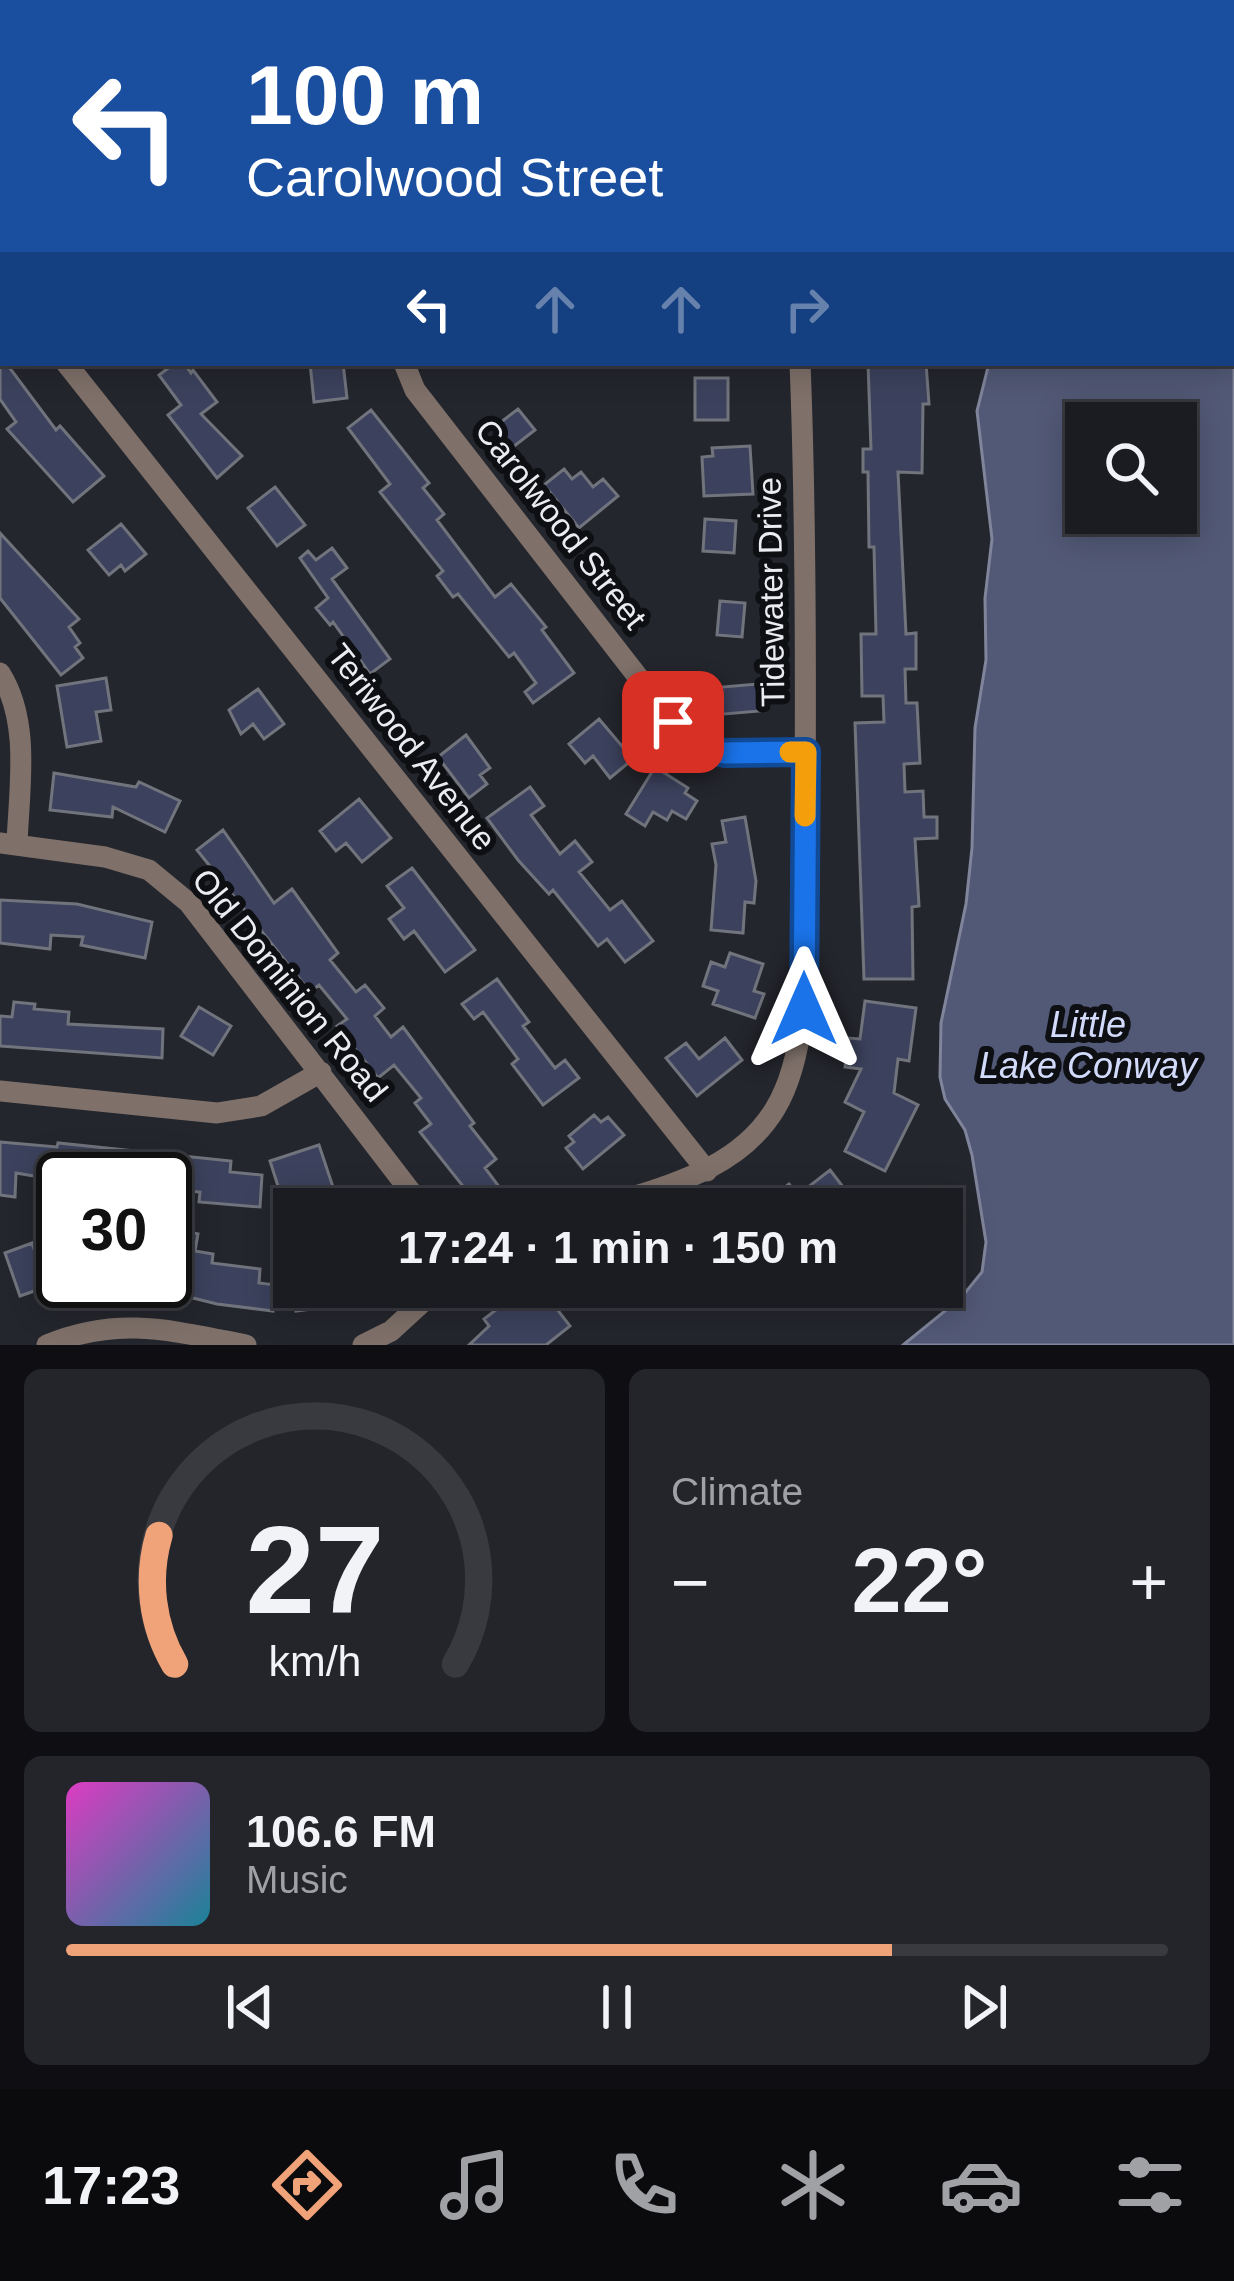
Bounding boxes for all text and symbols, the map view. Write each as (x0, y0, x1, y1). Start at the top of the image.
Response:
icon: left (48, 48, 204, 204)
text: 100 m (246, 48, 484, 142)
text: Carolwood Street (246, 147, 663, 207)
icon: left (396, 276, 462, 342)
icon: ahead (522, 276, 588, 342)
icon: ahead (648, 276, 714, 342)
icon: right (774, 276, 840, 342)
map controls (1065, 402, 1197, 534)
button: search (1065, 402, 1197, 534)
street label: Carolwood Street (468, 412, 654, 636)
street label: Tidewater Drive (750, 477, 792, 707)
street label: Teriwood Avenue (320, 637, 504, 857)
pin (622, 671, 724, 773)
icon: arrive (640, 689, 706, 755)
street label: Old Dominion Road (185, 861, 395, 1109)
position arrow (741, 946, 867, 1072)
water label: Little Lake Conway (979, 1004, 1199, 1086)
speed limit sign: 30 (36, 1152, 192, 1308)
text: 17:24 · 1 min · 150 m (398, 1222, 838, 1273)
text: Climate (671, 1470, 803, 1513)
text: 27 (245, 1500, 384, 1639)
text: 22° (851, 1531, 988, 1631)
text: − (671, 1545, 710, 1619)
text: + (1129, 1545, 1168, 1619)
text: km/h (268, 1636, 361, 1684)
text: 106.6 FM (246, 1806, 436, 1857)
text: Music (246, 1858, 348, 1901)
icon: previous (217, 1974, 283, 2040)
icon: pause (584, 1974, 650, 2040)
icon: next (951, 1974, 1017, 2040)
icon: directions (265, 2143, 349, 2227)
icon: music (433, 2143, 517, 2227)
icon: phone (602, 2143, 686, 2227)
icon: climate (771, 2143, 855, 2227)
icon: car (939, 2143, 1023, 2227)
icon: filters (1108, 2143, 1192, 2227)
text: 17:23 (42, 2155, 180, 2215)

